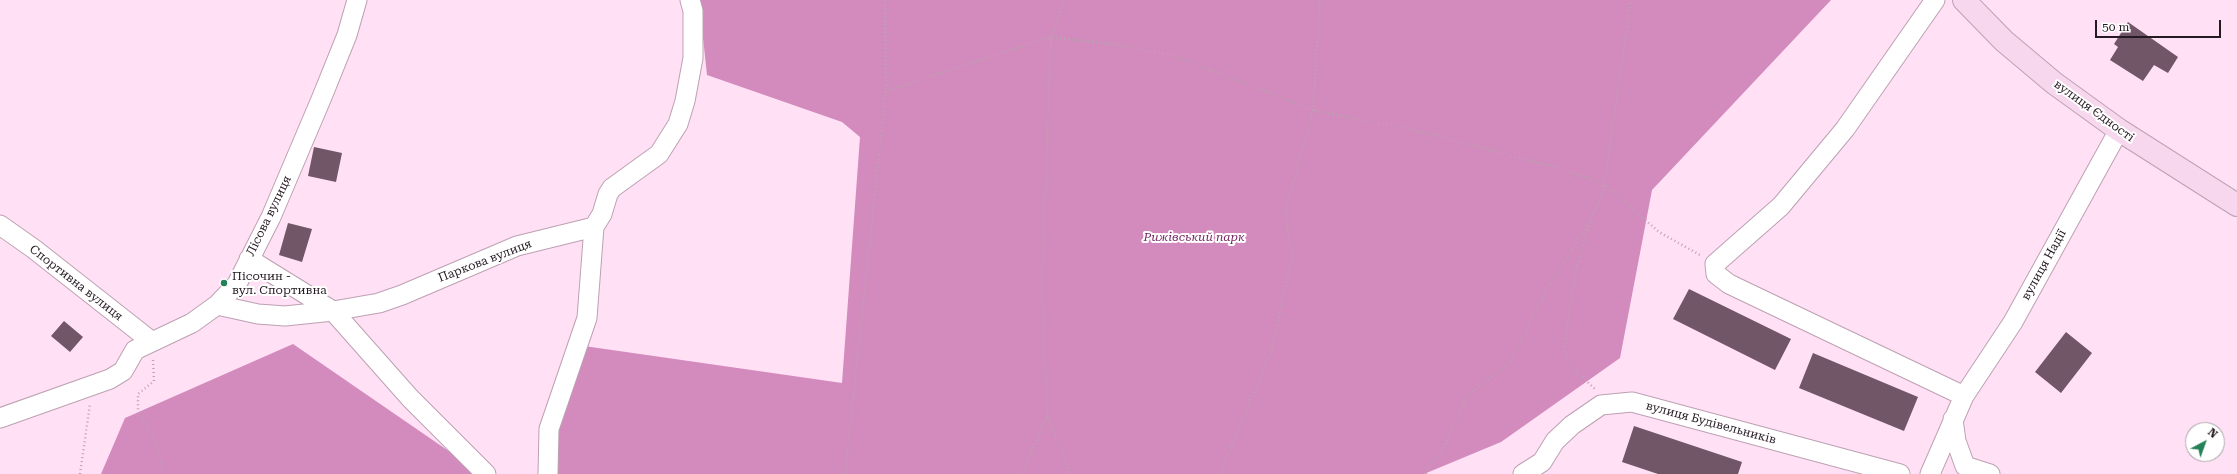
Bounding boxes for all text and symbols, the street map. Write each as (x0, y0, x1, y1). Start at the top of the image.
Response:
scale bar (2097, 12, 2223, 38)
text: 50 m (2102, 20, 2129, 34)
street label: вулиця Єдності (2051, 77, 2137, 145)
street label: Лісова вулиця (243, 174, 295, 258)
street label: вулиця Надії (2019, 227, 2069, 303)
park label: Рижівський парк (1143, 230, 1245, 244)
street label: Паркова вулиця (436, 237, 534, 285)
street label: Спортивна вулиця (27, 242, 125, 324)
place label: Пісочин - вул. Спортивна (232, 269, 327, 297)
marker: Пісочин - вул. Спортивна (219, 278, 229, 288)
street label: вулиця Будівельників (1644, 399, 1778, 447)
north arrow (2185, 422, 2225, 462)
text: N (2205, 426, 2220, 441)

